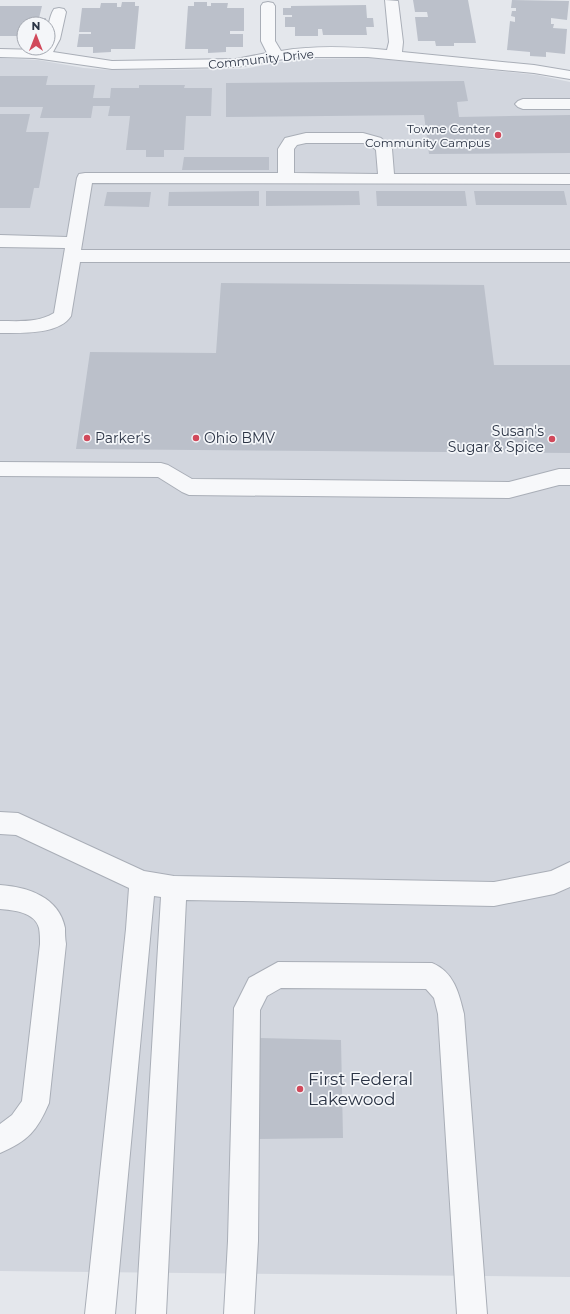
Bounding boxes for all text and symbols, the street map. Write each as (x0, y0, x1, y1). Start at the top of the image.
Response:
north arrow (16, 16, 56, 56)
text: N (32, 19, 40, 33)
street label: Community Drive (207, 46, 315, 72)
place label: Towne Center Community Campus (365, 121, 490, 150)
marker: Towne Center Community Campus (493, 130, 503, 140)
place label: Susan's Sugar & Spice (448, 422, 544, 456)
place label: Parker's (95, 429, 151, 447)
place label: Ohio BMV (204, 429, 275, 447)
marker: Parker's (82, 433, 92, 443)
marker: Ohio BMV (191, 433, 201, 443)
marker: Susan's Sugar & Spice (547, 434, 557, 444)
place label: First Federal Lakewood (308, 1069, 413, 1109)
marker: First Federal Lakewood (295, 1084, 305, 1094)

